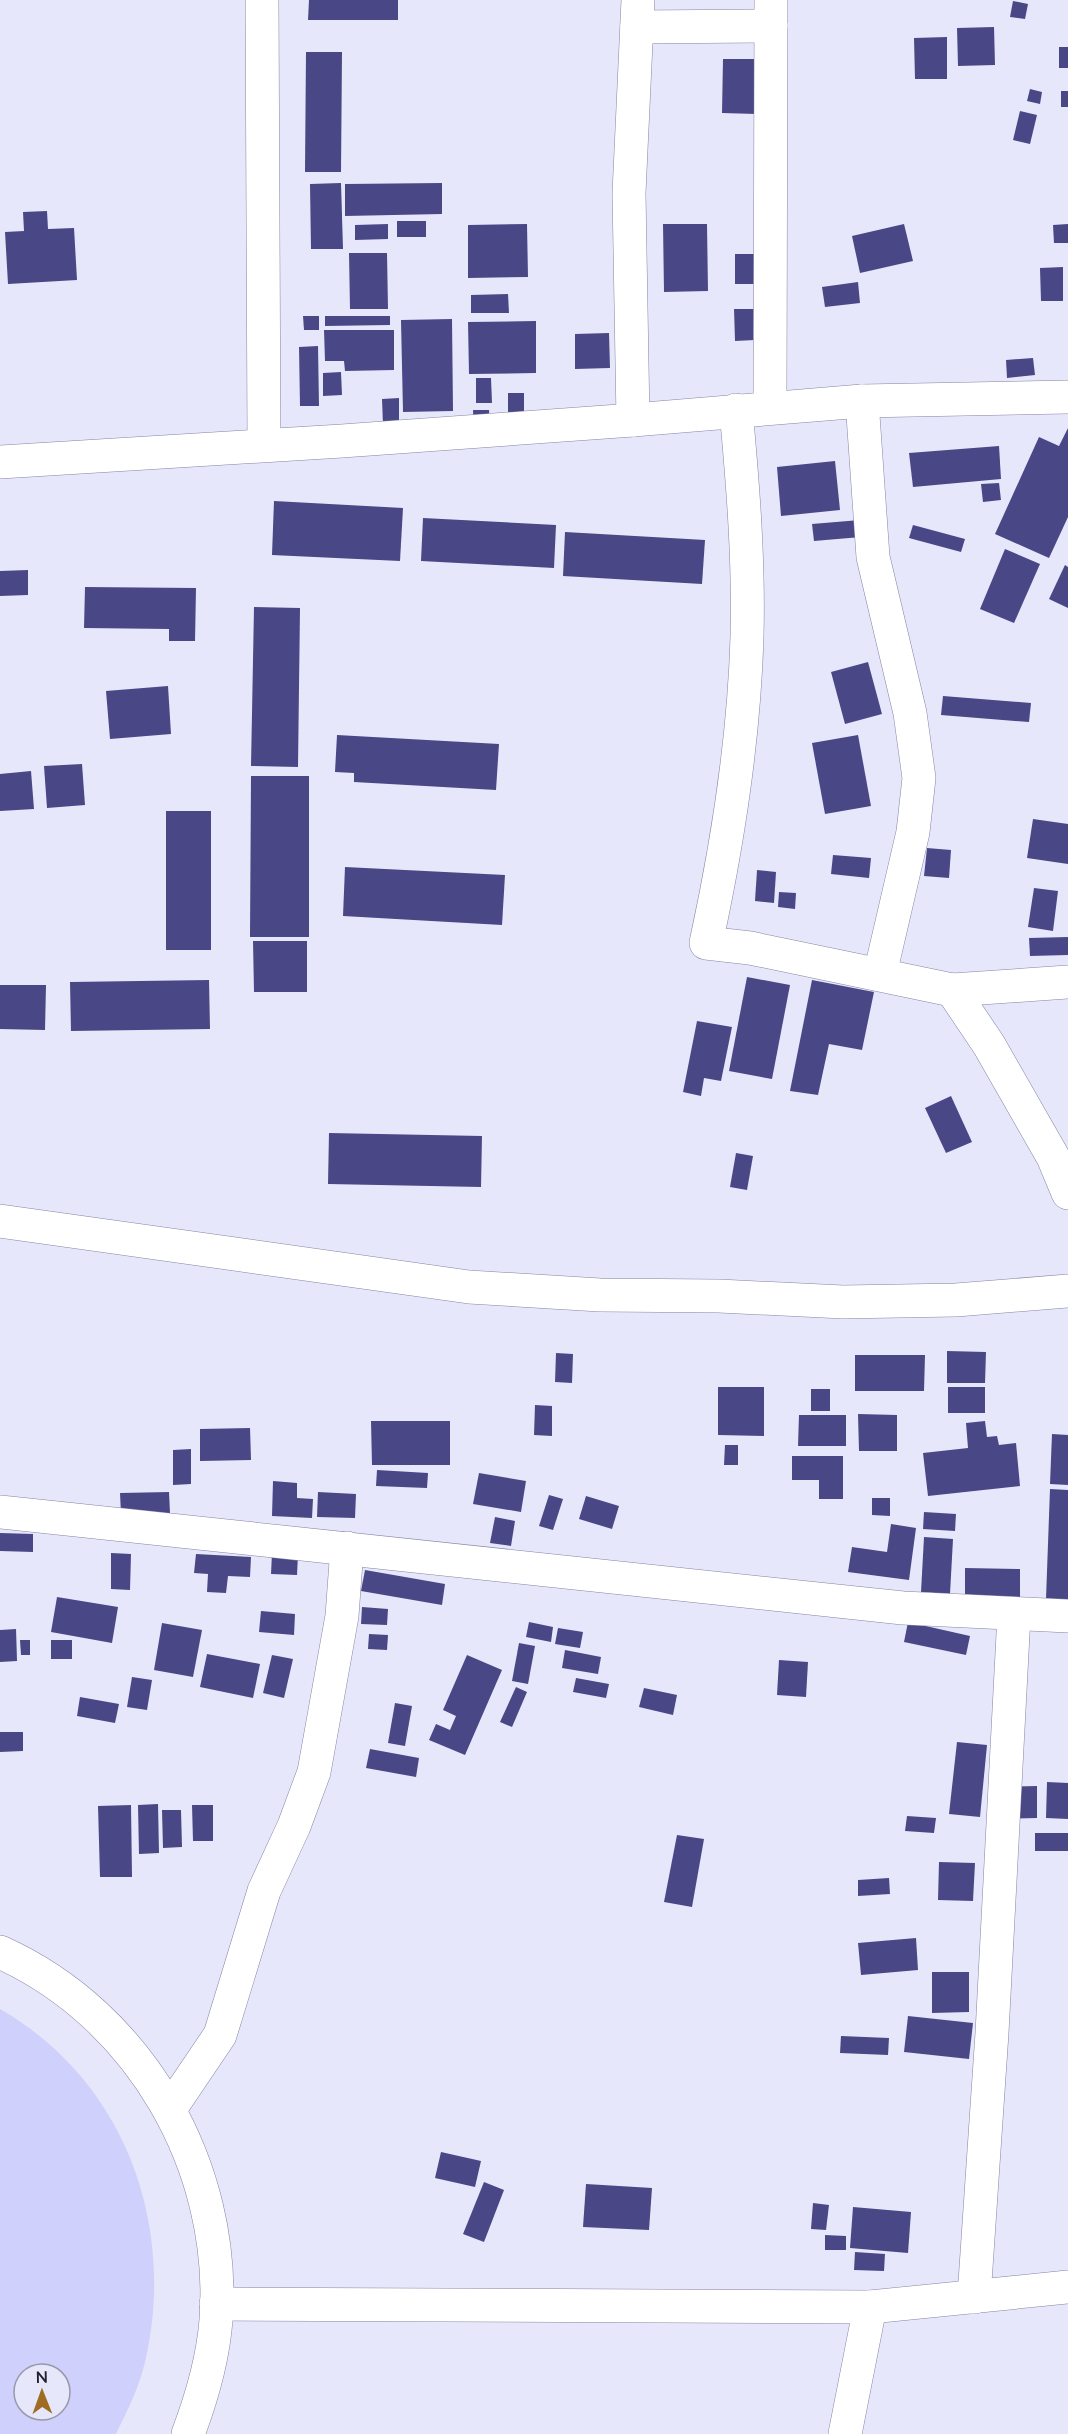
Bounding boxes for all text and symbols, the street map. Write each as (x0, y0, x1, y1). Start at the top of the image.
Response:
north arrow (12, 2362, 72, 2422)
text: N (35, 2367, 48, 2386)

